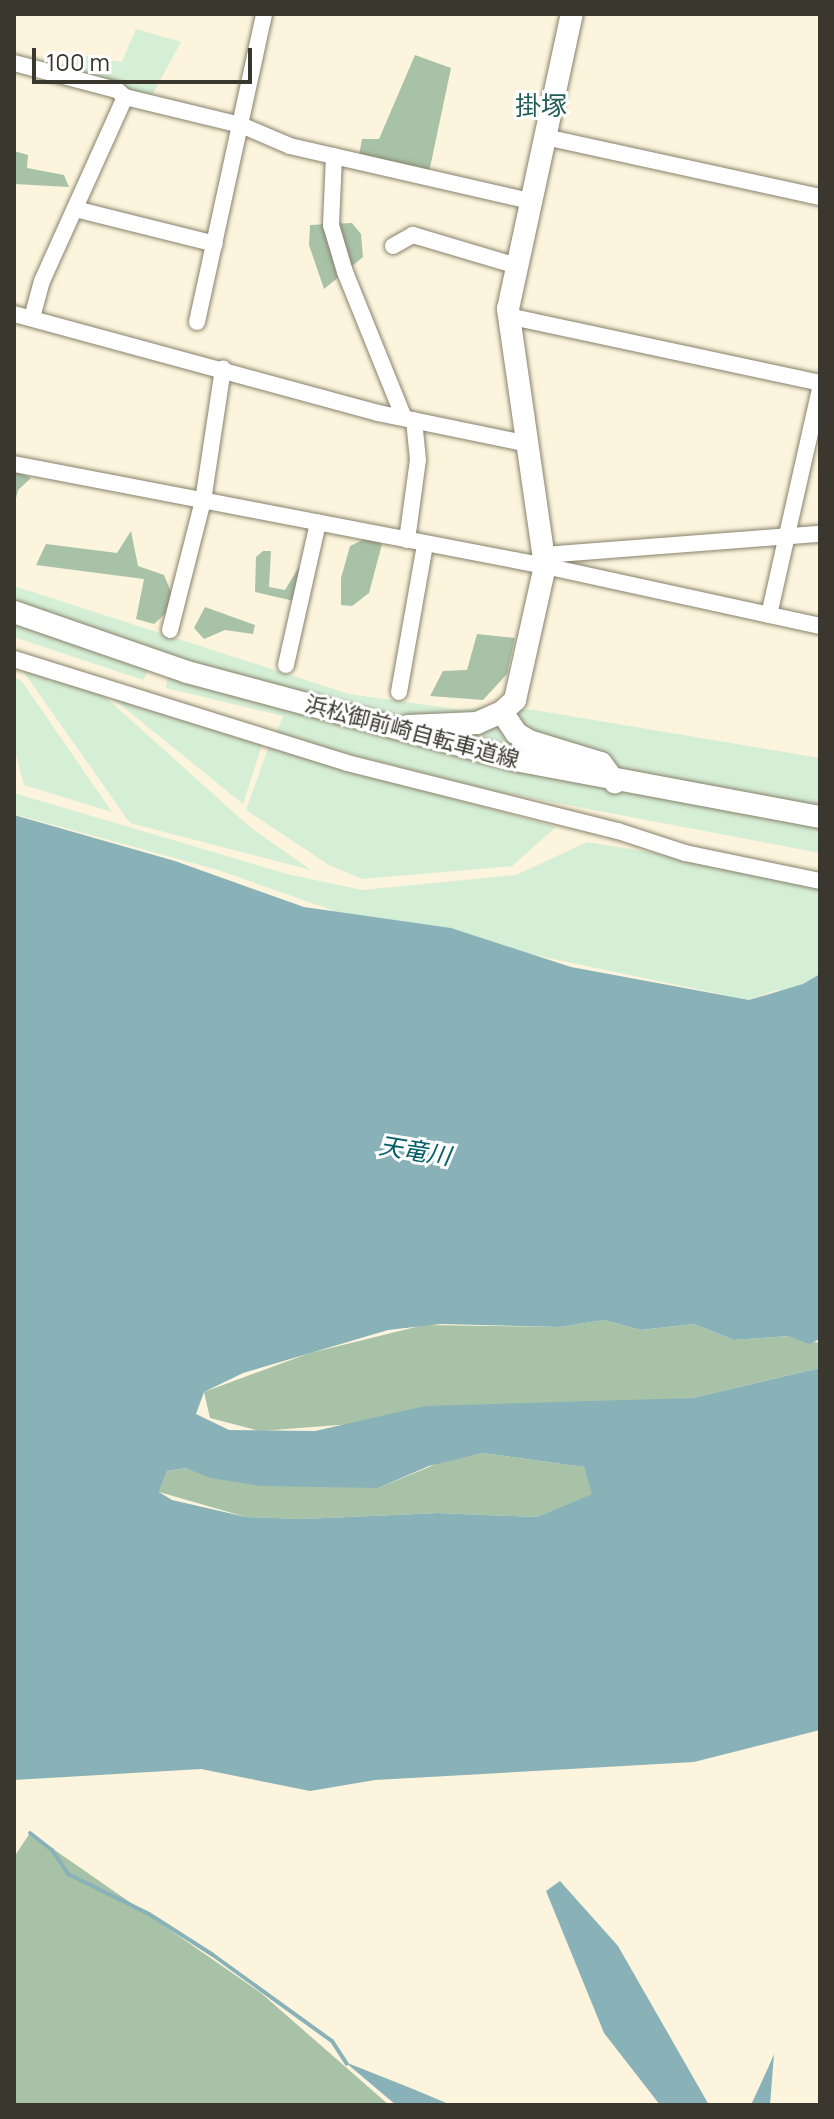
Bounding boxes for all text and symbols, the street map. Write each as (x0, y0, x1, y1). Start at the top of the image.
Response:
scale bar (36, 32, 256, 82)
text: 100 m (46, 45, 110, 78)
district label: 掛塚 (515, 90, 567, 122)
street label: 浜松御前崎自転車道線 (302, 691, 522, 773)
water label: 天竜川 (377, 1130, 453, 1170)

